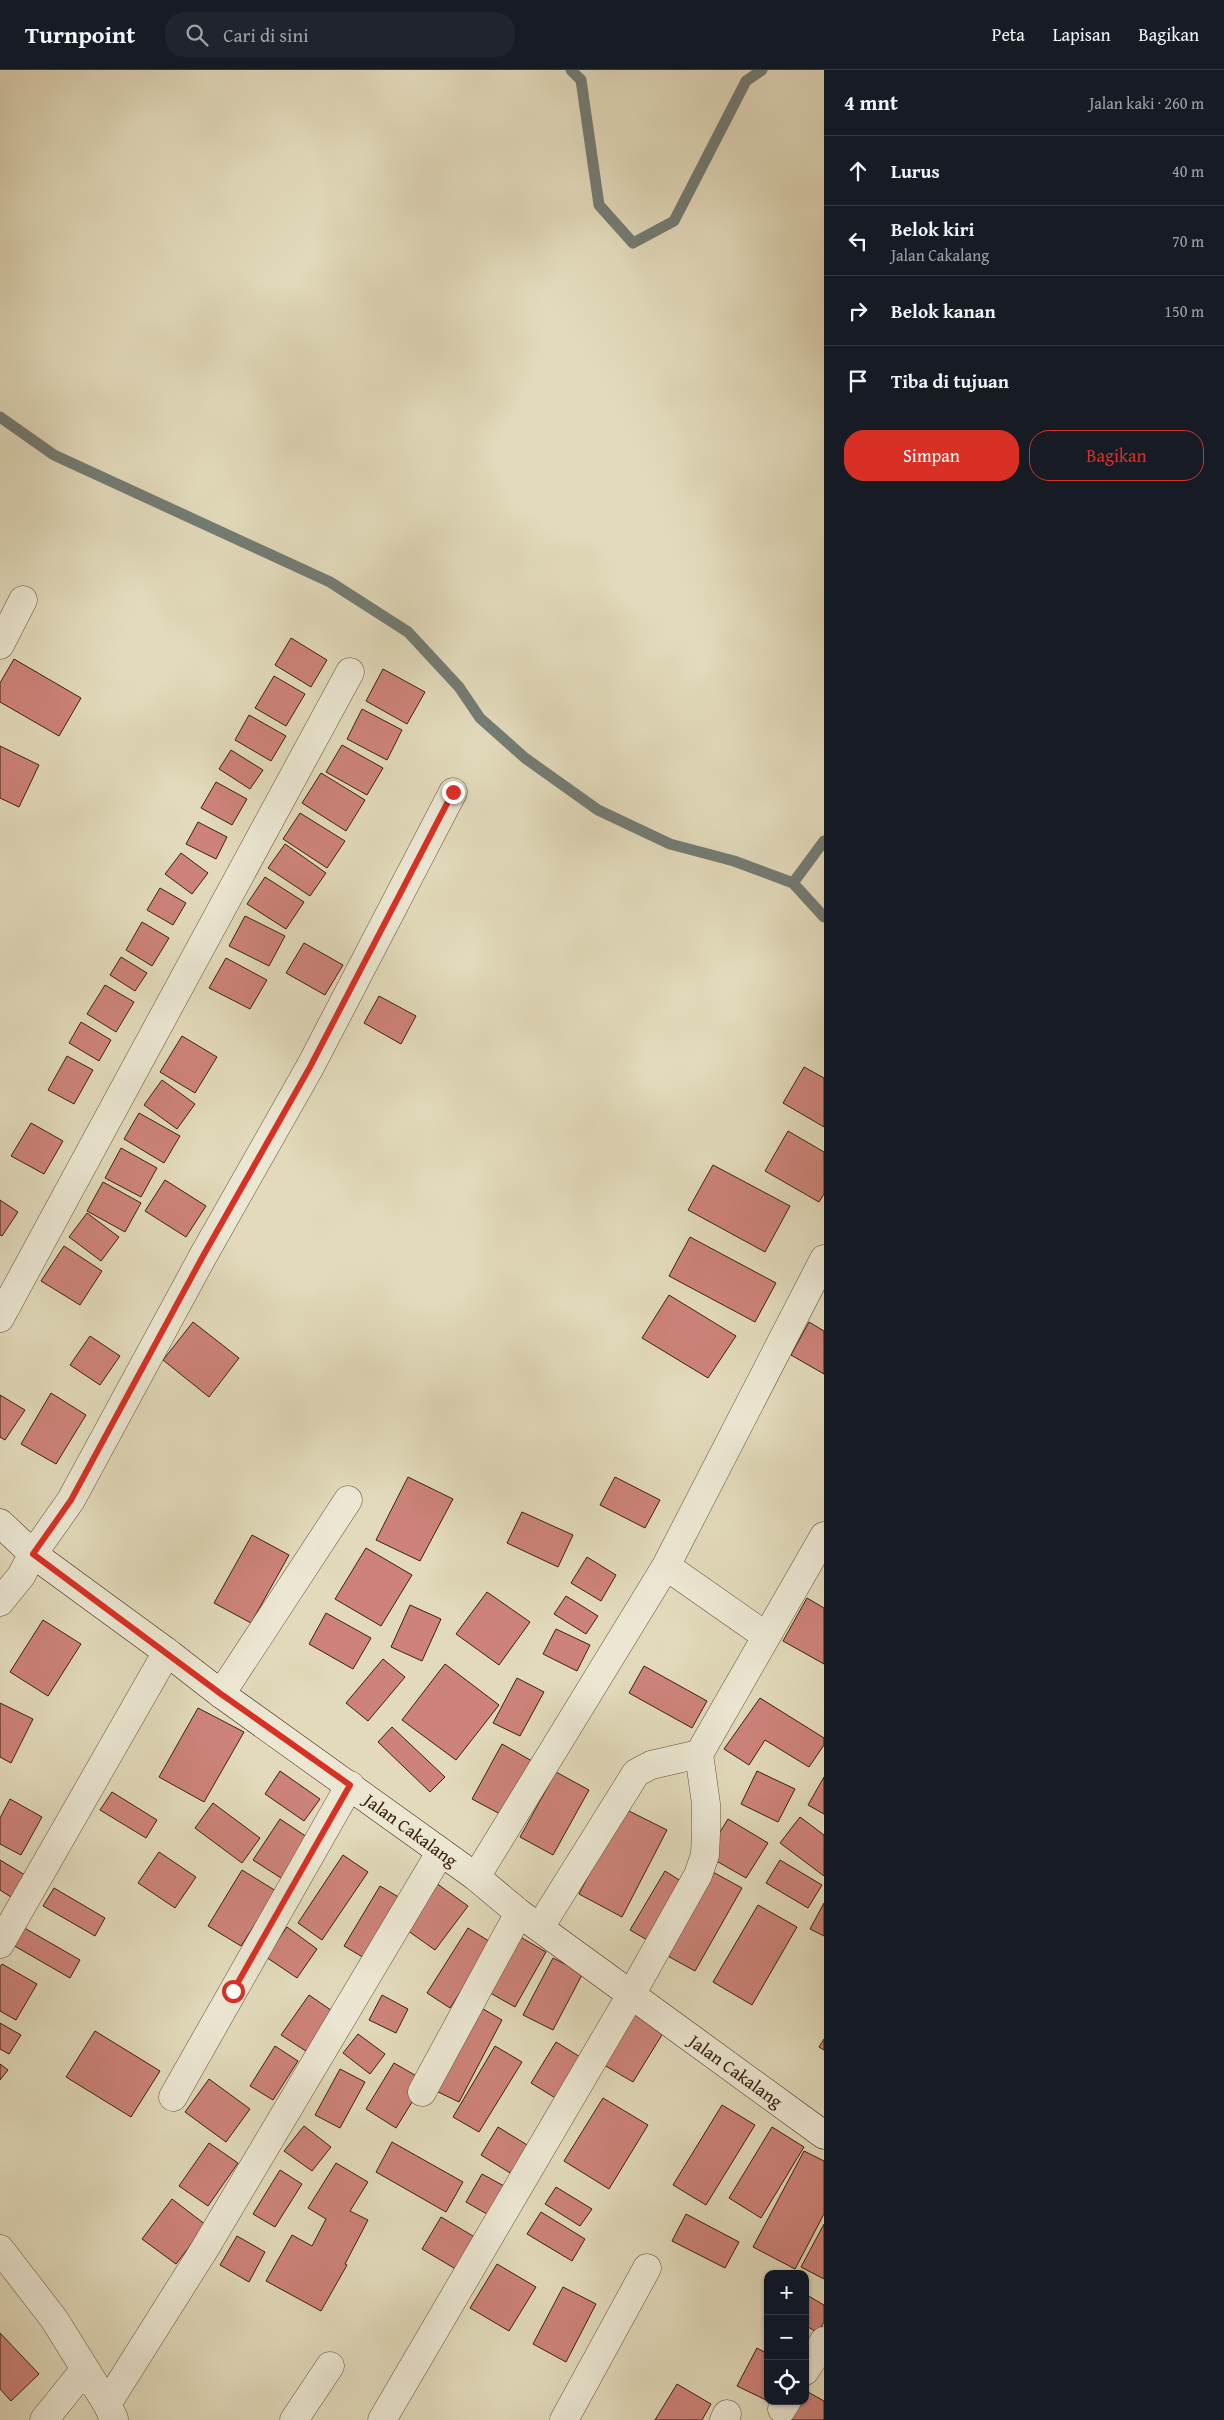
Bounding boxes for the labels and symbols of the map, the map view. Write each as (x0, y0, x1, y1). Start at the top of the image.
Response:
route end (442, 781, 465, 804)
street label: Jalan Cakalang (357, 1785, 464, 1873)
route start (222, 1980, 245, 2003)
street label: Jalan Cakalang (682, 2026, 789, 2114)

